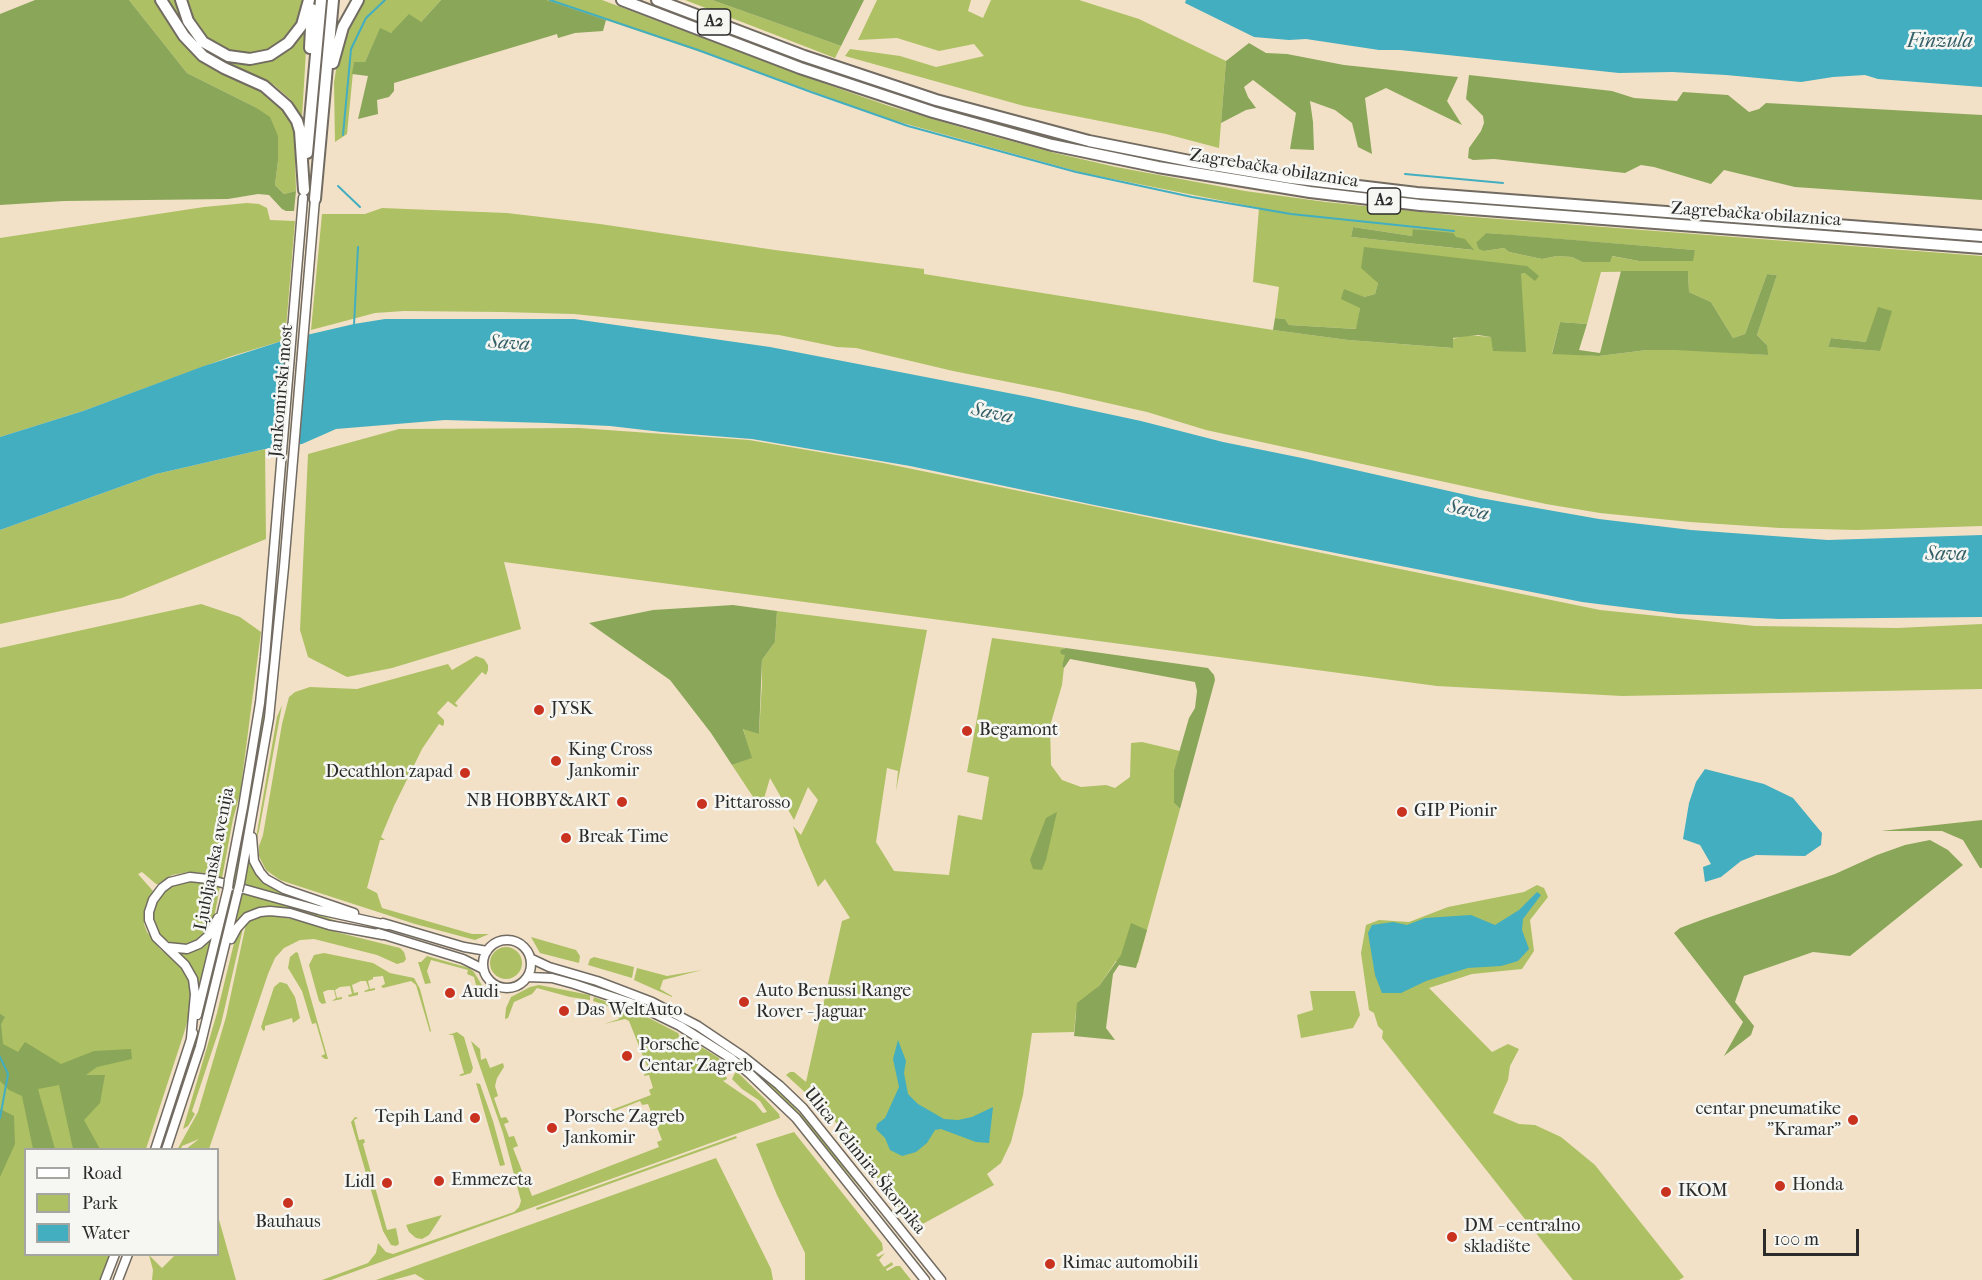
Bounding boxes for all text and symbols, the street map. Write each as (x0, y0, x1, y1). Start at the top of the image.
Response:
road number: A2 (698, 9, 730, 35)
water label: Finzula (1907, 30, 1973, 54)
street label: Zagrebačka obilaznica (1188, 145, 1360, 193)
road number: A2 (1368, 188, 1400, 214)
street label: Zagrebačka obilaznica (1670, 198, 1842, 232)
street label: Jankomirski most (265, 324, 299, 458)
water label: Sava (488, 331, 530, 357)
water label: Sava (969, 398, 1015, 430)
water label: Sava (1445, 495, 1491, 527)
water label: Sava (1925, 543, 1967, 567)
place label: JYSK (551, 699, 592, 721)
marker: JYSK (532, 703, 546, 717)
place label: Begamont (979, 720, 1058, 742)
marker: Begamont (960, 724, 974, 738)
place label: King Cross Jankomir (568, 740, 652, 783)
marker: King Cross Jankomir (549, 754, 563, 768)
place label: Decathlon zapad (325, 762, 453, 784)
marker: Decathlon zapad (458, 766, 472, 780)
street label: Ljubljanska avenija (191, 786, 239, 932)
place label: NB HOBBY&ART (466, 791, 610, 813)
place label: Pittarosso (714, 793, 790, 815)
marker: NB HOBBY&ART (615, 795, 629, 809)
marker: Pittarosso (695, 797, 709, 811)
place label: GIP Pionir (1414, 801, 1497, 823)
marker: GIP Pionir (1395, 805, 1409, 819)
place label: Break Time (578, 827, 669, 849)
marker: Break Time (559, 831, 573, 845)
place label: Auto Benussi Range Rover - Jaguar (756, 981, 911, 1024)
place label: Audi (462, 982, 499, 1004)
marker: Audi (443, 986, 457, 1000)
marker: Auto Benussi Range Rover - Jaguar (737, 995, 751, 1009)
place label: Das WeltAuto (576, 1000, 682, 1022)
marker: Das WeltAuto (557, 1004, 571, 1018)
place label: Porsche Centar Zagreb (639, 1035, 753, 1078)
marker: Porsche Centar Zagreb (620, 1049, 634, 1063)
street label: Ulica Velimira Škorpika (798, 1083, 930, 1239)
place label: centar pneumatike "Kramar" (1696, 1099, 1841, 1142)
place label: Tepih Land (375, 1107, 463, 1129)
place label: Porsche Zagreb Jankomir (564, 1107, 685, 1150)
marker: Tepih Land (468, 1111, 482, 1125)
marker: centar pneumatike "Kramar" (1846, 1113, 1860, 1127)
marker: Porsche Zagreb Jankomir (545, 1121, 559, 1135)
legend (24, 1148, 219, 1256)
text: Road (82, 1163, 122, 1184)
place label: Emmezeta (451, 1170, 532, 1192)
place label: Lidl (344, 1172, 375, 1194)
marker: Emmezeta (432, 1174, 446, 1188)
place label: Honda (1792, 1175, 1844, 1197)
marker: Lidl (380, 1176, 394, 1190)
marker: Honda (1773, 1179, 1787, 1193)
place label: IKOM (1678, 1181, 1728, 1203)
marker: IKOM (1659, 1185, 1673, 1199)
text: Park (82, 1193, 118, 1214)
marker: Bauhaus (281, 1196, 295, 1210)
place label: Bauhaus (255, 1212, 321, 1234)
place label: DM - centralno skladište (1464, 1216, 1580, 1258)
scale bar (1766, 1217, 1862, 1255)
text: Water (82, 1223, 130, 1244)
text: 100 m (1774, 1229, 1819, 1250)
marker: DM - centralno skladište (1445, 1230, 1459, 1244)
place label: Rimac automobili (1062, 1253, 1198, 1275)
marker: Rimac automobili (1043, 1257, 1057, 1271)

